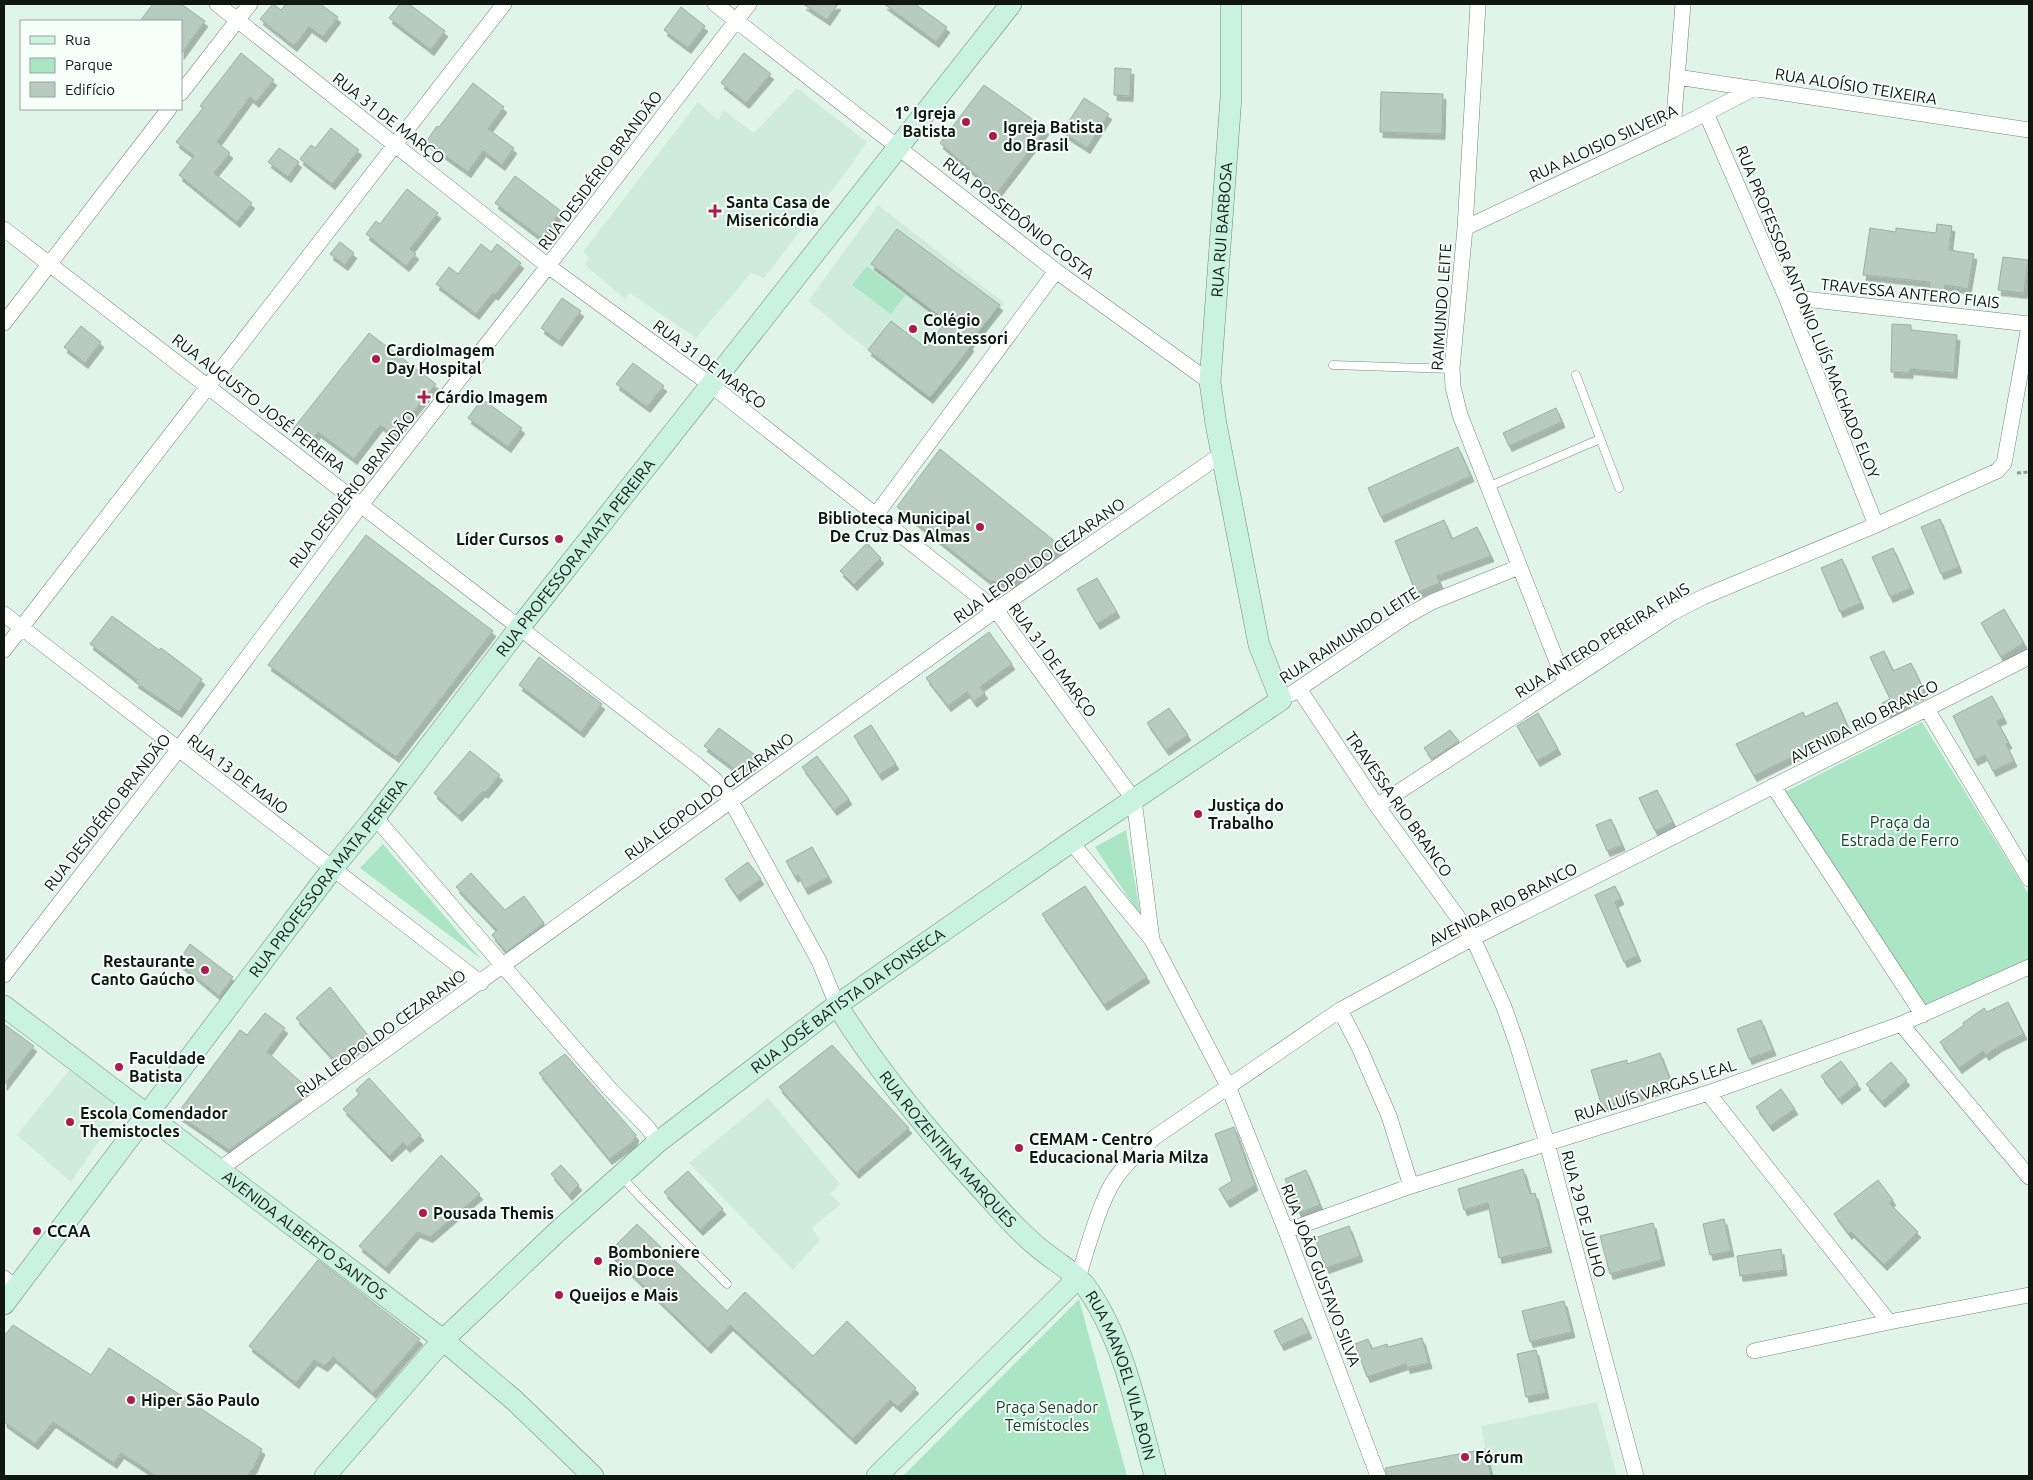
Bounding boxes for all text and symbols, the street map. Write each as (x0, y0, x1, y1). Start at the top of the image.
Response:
legend (20, 20, 182, 110)
text: Rua (65, 31, 91, 48)
text: Parque (65, 56, 113, 73)
street label: RUA ALOÍSIO TEIXEIRA (1774, 62, 1939, 108)
street label: RUA 31 DE MARÇO (330, 69, 448, 167)
text: Edifício (65, 81, 115, 98)
street label: RUA DESIDÉRIO BRANDÃO (533, 86, 666, 253)
street label: RUA ALOISIO SILVEIRA (1526, 101, 1680, 185)
place label: 1° Igreja Batista (894, 104, 956, 140)
marker: 1° Igreja Batista (960, 116, 972, 128)
place label: Igreja Batista do Brasil (1003, 118, 1103, 154)
marker: Igreja Batista do Brasil (987, 130, 999, 142)
street label: RUA PROFESSOR ANTONIO LUÍS MACHADO ELOY (1733, 142, 1885, 482)
street label: RUA POSSEDÔNIO COSTA (940, 153, 1099, 283)
street label: RUA RUI BARBOSA (1207, 161, 1235, 298)
place label: Santa Casa de Misericórdia (726, 193, 830, 229)
marker: Santa Casa de Misericórdia (708, 204, 722, 218)
street label: RAIMUNDO LEITE (1428, 243, 1454, 371)
street label: TRAVESSA ANTERO FIAIS (1820, 275, 2000, 311)
place label: Colégio Montessori (923, 311, 1008, 347)
street label: RUA 31 DE MARÇO (650, 316, 770, 412)
marker: Colégio Montessori (907, 323, 919, 335)
street label: RUA AUGUSTO JOSÉ PEREIRA (169, 328, 351, 477)
place label: CardioImagem Day Hospital (386, 341, 495, 377)
marker: CardioImagem Day Hospital (370, 353, 382, 365)
place label: Cárdio Imagem (435, 388, 548, 406)
marker: Cárdio Imagem (417, 390, 431, 404)
street label: RUA DESIDÉRIO BRANDÃO (284, 406, 419, 571)
street label: RUA PROFESSORA MATA PEREIRA (492, 455, 659, 660)
street label: RUA LEOPOLDO CEZARANO (950, 494, 1128, 626)
place label: Biblioteca Municipal De Cruz Das Almas (818, 509, 970, 545)
marker: Biblioteca Municipal De Cruz Das Almas (974, 521, 986, 533)
place label: Líder Cursos (456, 530, 549, 548)
marker: Líder Cursos (553, 533, 565, 545)
street label: RUA ANTERO PEREIRA FIAIS (1512, 579, 1692, 701)
street label: RUA RAIMUNDO LEITE (1276, 583, 1422, 687)
street label: RUA 31 DE MARÇO (1006, 599, 1100, 721)
street label: AVENIDA RIO BRANCO (1787, 676, 1941, 766)
street label: RUA LEOPOLDO CEZARANO (621, 728, 797, 864)
street label: TRAVESSA RIO BRANCO (1342, 728, 1456, 880)
street label: RUA DESIDÉRIO BRANDÃO (39, 729, 174, 894)
street label: RUA 13 DE MAIO (184, 730, 292, 818)
street label: RUA PROFESSORA MATA PEREIRA (245, 775, 410, 981)
place label: Justiça do Trabalho (1208, 796, 1284, 832)
marker: Justiça do Trabalho (1192, 808, 1204, 820)
park label: Praça da Estrada de Ferro (1841, 813, 1959, 849)
street label: AVENIDA RIO BRANCO (1426, 859, 1580, 949)
street label: RUA JOSÉ BATISTA DA FONSECA (747, 924, 948, 1077)
place label: Restaurante Canto Gaúcho (91, 952, 195, 988)
marker: Restaurante Canto Gaúcho (199, 964, 211, 976)
street label: RUA LEOPOLDO CEZARANO (293, 965, 469, 1101)
place label: Faculdade Batista (129, 1049, 205, 1085)
street label: RUA LUÍS VARGAS LEAL (1571, 1053, 1738, 1125)
marker: Faculdade Batista (113, 1061, 125, 1073)
street label: RUA ROZENTINA MARQUES (876, 1067, 1020, 1231)
place label: Escola Comendador Themistocles (80, 1104, 228, 1140)
marker: Escola Comendador Themistocles (64, 1116, 76, 1128)
place label: CEMAM - Centro Educacional Maria Milza (1029, 1130, 1209, 1166)
marker: CEMAM - Centro Educacional Maria Milza (1013, 1142, 1025, 1154)
street label: RUA 29 DE JULHO (1558, 1148, 1610, 1280)
street label: AVENIDA ALBERTO SANTOS (219, 1167, 390, 1303)
street label: RUA JOÃO GUSTAVO SILVA (1278, 1181, 1365, 1369)
place label: Pousada Themis (433, 1204, 554, 1222)
marker: Pousada Themis (417, 1207, 429, 1219)
place label: CCAA (47, 1222, 91, 1240)
marker: CCAA (31, 1225, 43, 1237)
place label: Bomboniere Rio Doce (608, 1243, 700, 1279)
marker: Bomboniere Rio Doce (592, 1255, 604, 1267)
place label: Queijos e Mais (569, 1286, 678, 1304)
street label: RUA MANOEL VILA BOIN (1082, 1287, 1159, 1462)
marker: Queijos e Mais (553, 1289, 565, 1301)
place label: Hiper São Paulo (141, 1391, 260, 1409)
marker: Hiper São Paulo (125, 1394, 137, 1406)
park label: Praça Senador Temístocles (996, 1398, 1098, 1434)
place label: Fórum (1475, 1448, 1523, 1466)
marker: Fórum (1459, 1451, 1471, 1463)

